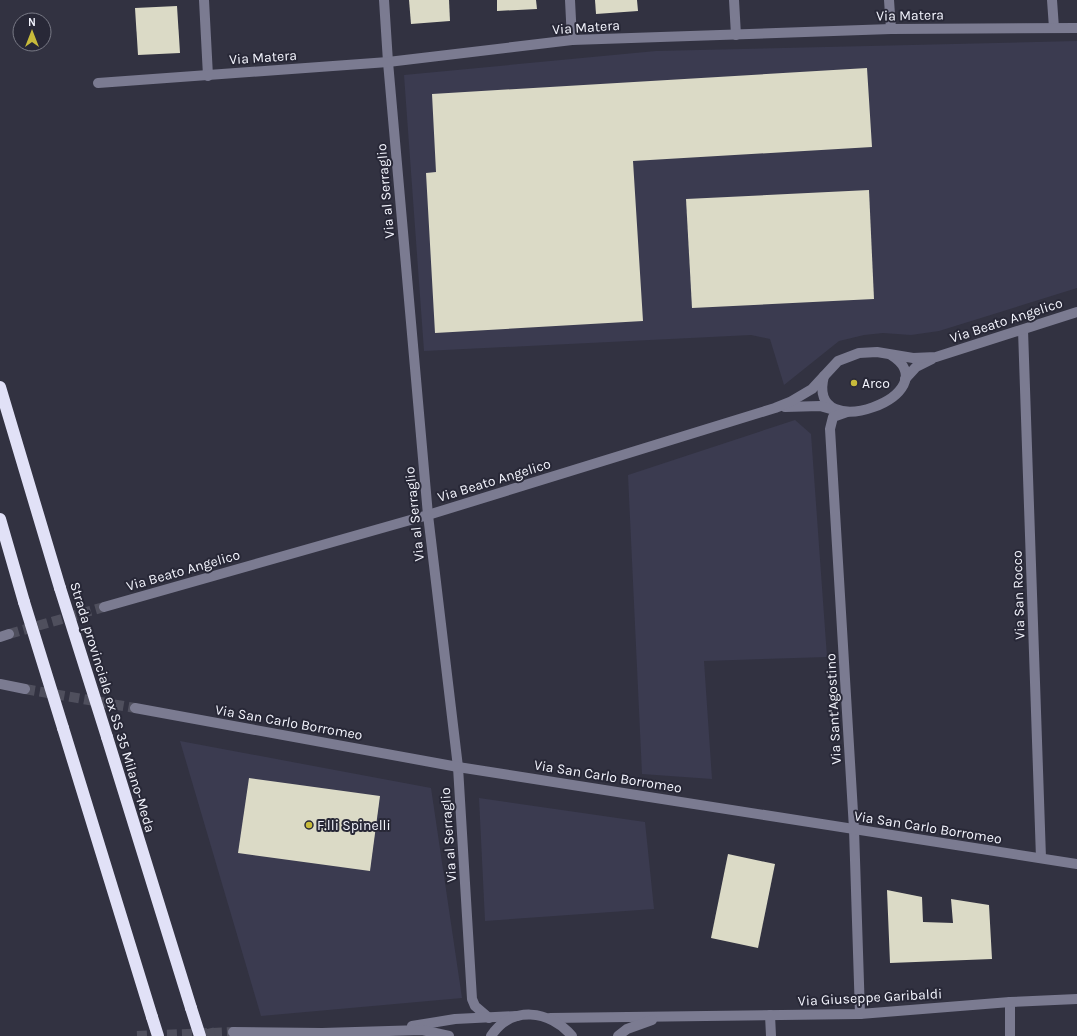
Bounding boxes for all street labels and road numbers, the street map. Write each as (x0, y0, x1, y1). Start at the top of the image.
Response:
street label: Via Matera (876, 6, 944, 25)
street label: Via Matera (552, 17, 620, 38)
street label: Via Matera (229, 47, 297, 68)
street label: Via al Serraglio (373, 143, 398, 239)
street label: Via Beato Angelico (948, 294, 1065, 347)
street label: Via Beato Angelico (435, 455, 553, 506)
street label: Via al Serraglio (401, 466, 428, 562)
street label: Via Beato Angelico (124, 546, 242, 595)
street label: Via San Rocco (1008, 550, 1029, 640)
street label: Strada provinciale ex SS 35 Milano-Meda (66, 580, 159, 834)
street label: Via Sant'Agostino (822, 653, 845, 765)
street label: Via San Carlo Borromeo (214, 701, 364, 744)
street label: Via San Carlo Borromeo (533, 756, 683, 797)
street label: Via al Serraglio (437, 787, 460, 883)
street label: Via San Carlo Borromeo (853, 807, 1003, 848)
street label: Via Giuseppe Garibaldi (797, 985, 943, 1010)

